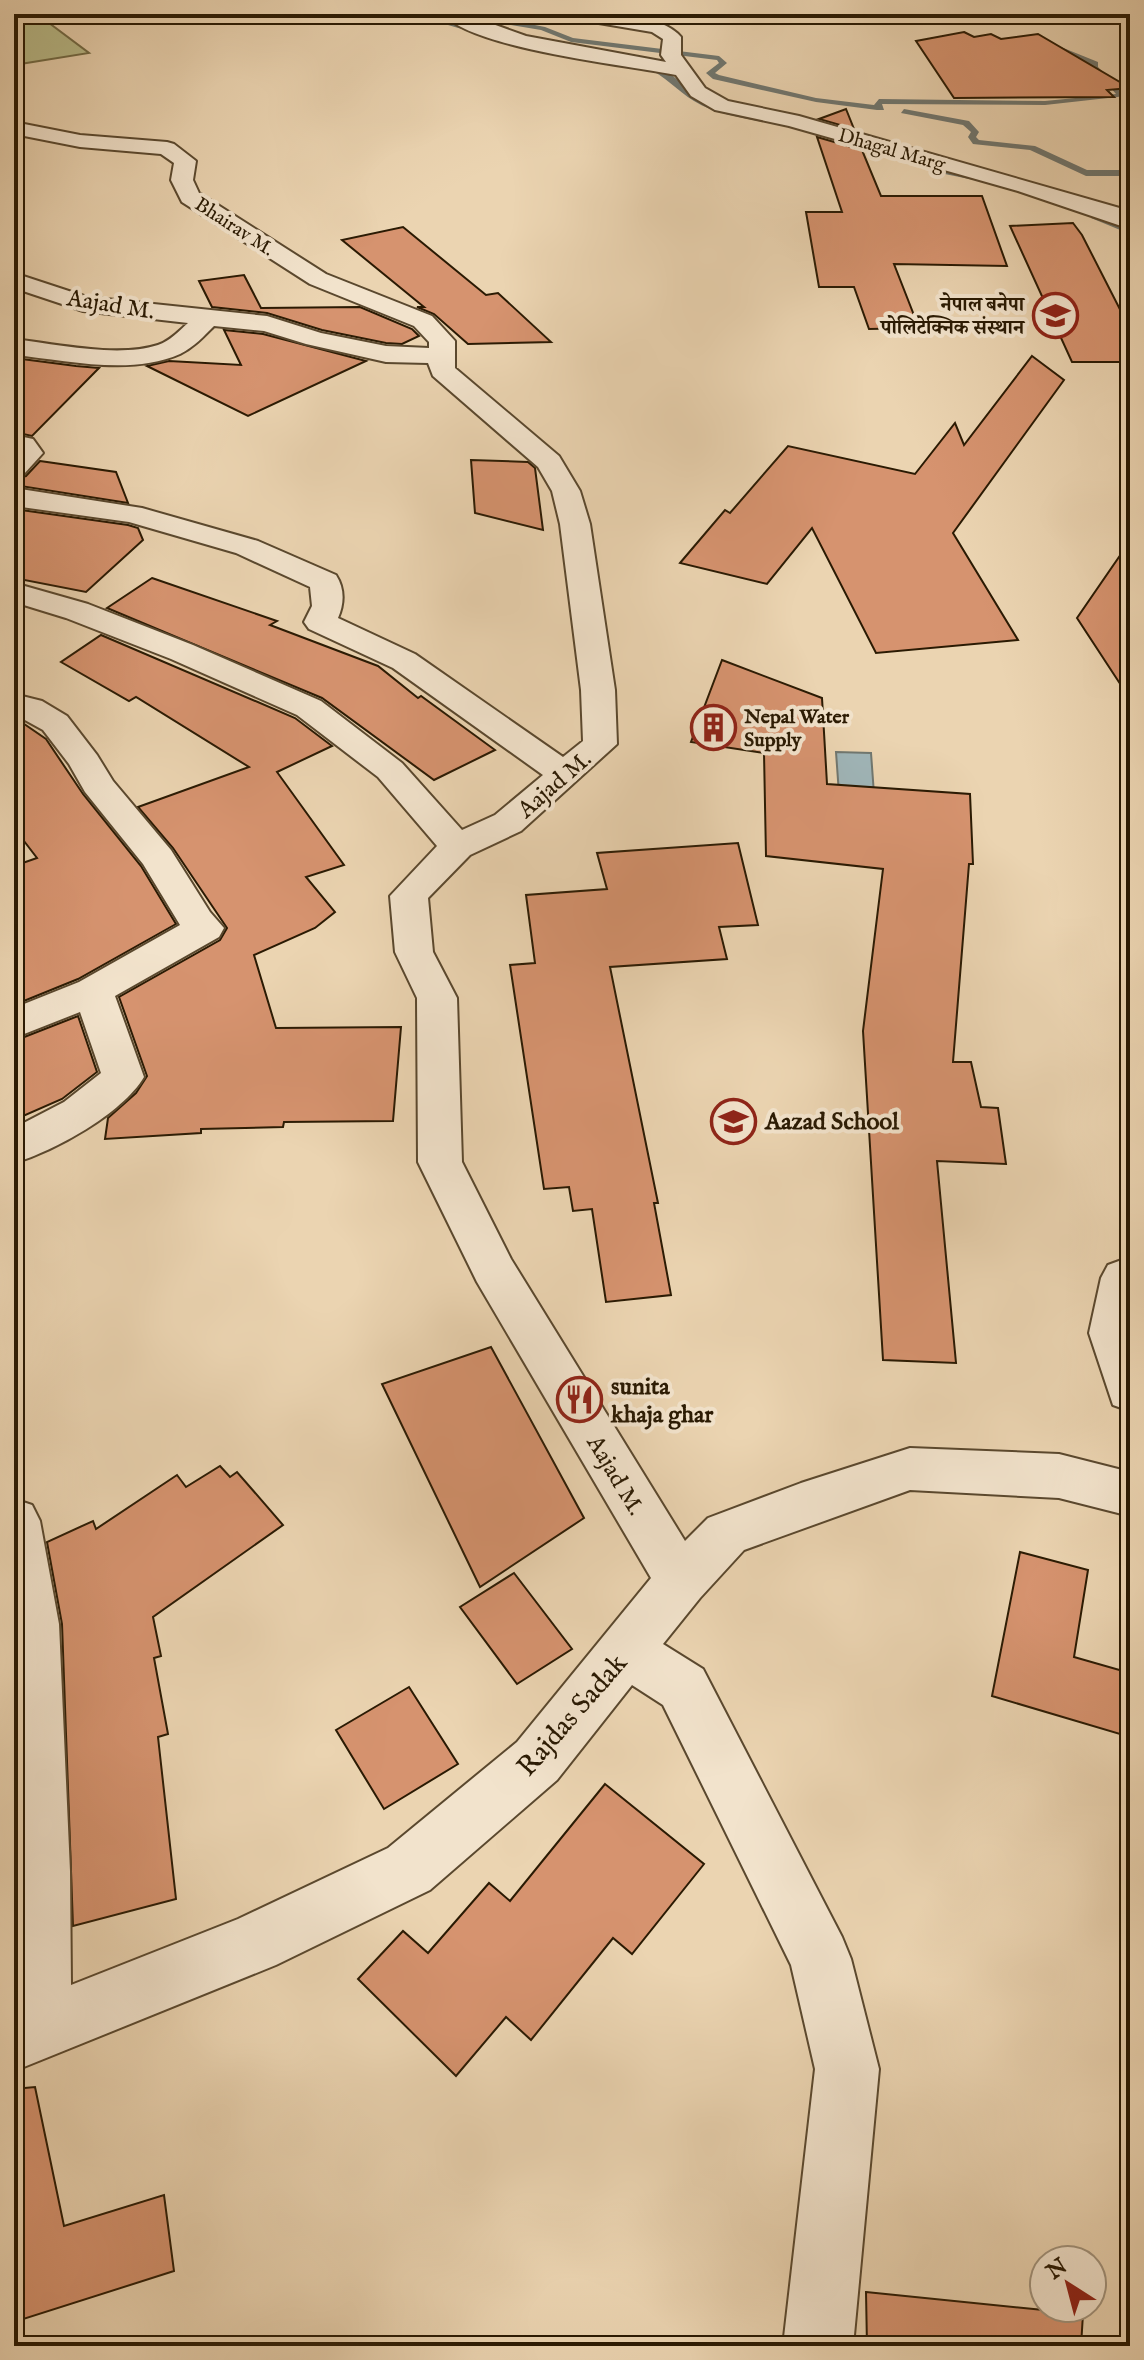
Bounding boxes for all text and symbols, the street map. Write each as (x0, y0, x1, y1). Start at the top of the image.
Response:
street label: Dhagal Marg (835, 123, 949, 178)
street label: Bhairav M. (190, 192, 279, 262)
street label: Aajad M. (64, 283, 157, 328)
school or university icon: नेपाल बनेपा पोलिटेक्निक संस्थान (1031, 291, 1079, 339)
place label: नेपाल बनेपा पोलिटेक्निक संस्थान (879, 292, 1026, 341)
building icon: Nepal Water Supply (689, 703, 737, 751)
place label: Nepal Water Supply (743, 705, 850, 753)
street label: Aajad M. (511, 744, 599, 826)
school or university icon: Aazad School (710, 1097, 758, 1145)
place label: Aazad School (764, 1107, 899, 1138)
place label: sunita khaja ghar (610, 1372, 713, 1431)
restaurant icon: sunita khaja ghar (556, 1376, 604, 1424)
street label: Aajad M. (578, 1429, 651, 1522)
street label: Rajdas Sadak (510, 1646, 636, 1784)
north arrow (1028, 2244, 1108, 2324)
text: N (1041, 2253, 1073, 2287)

